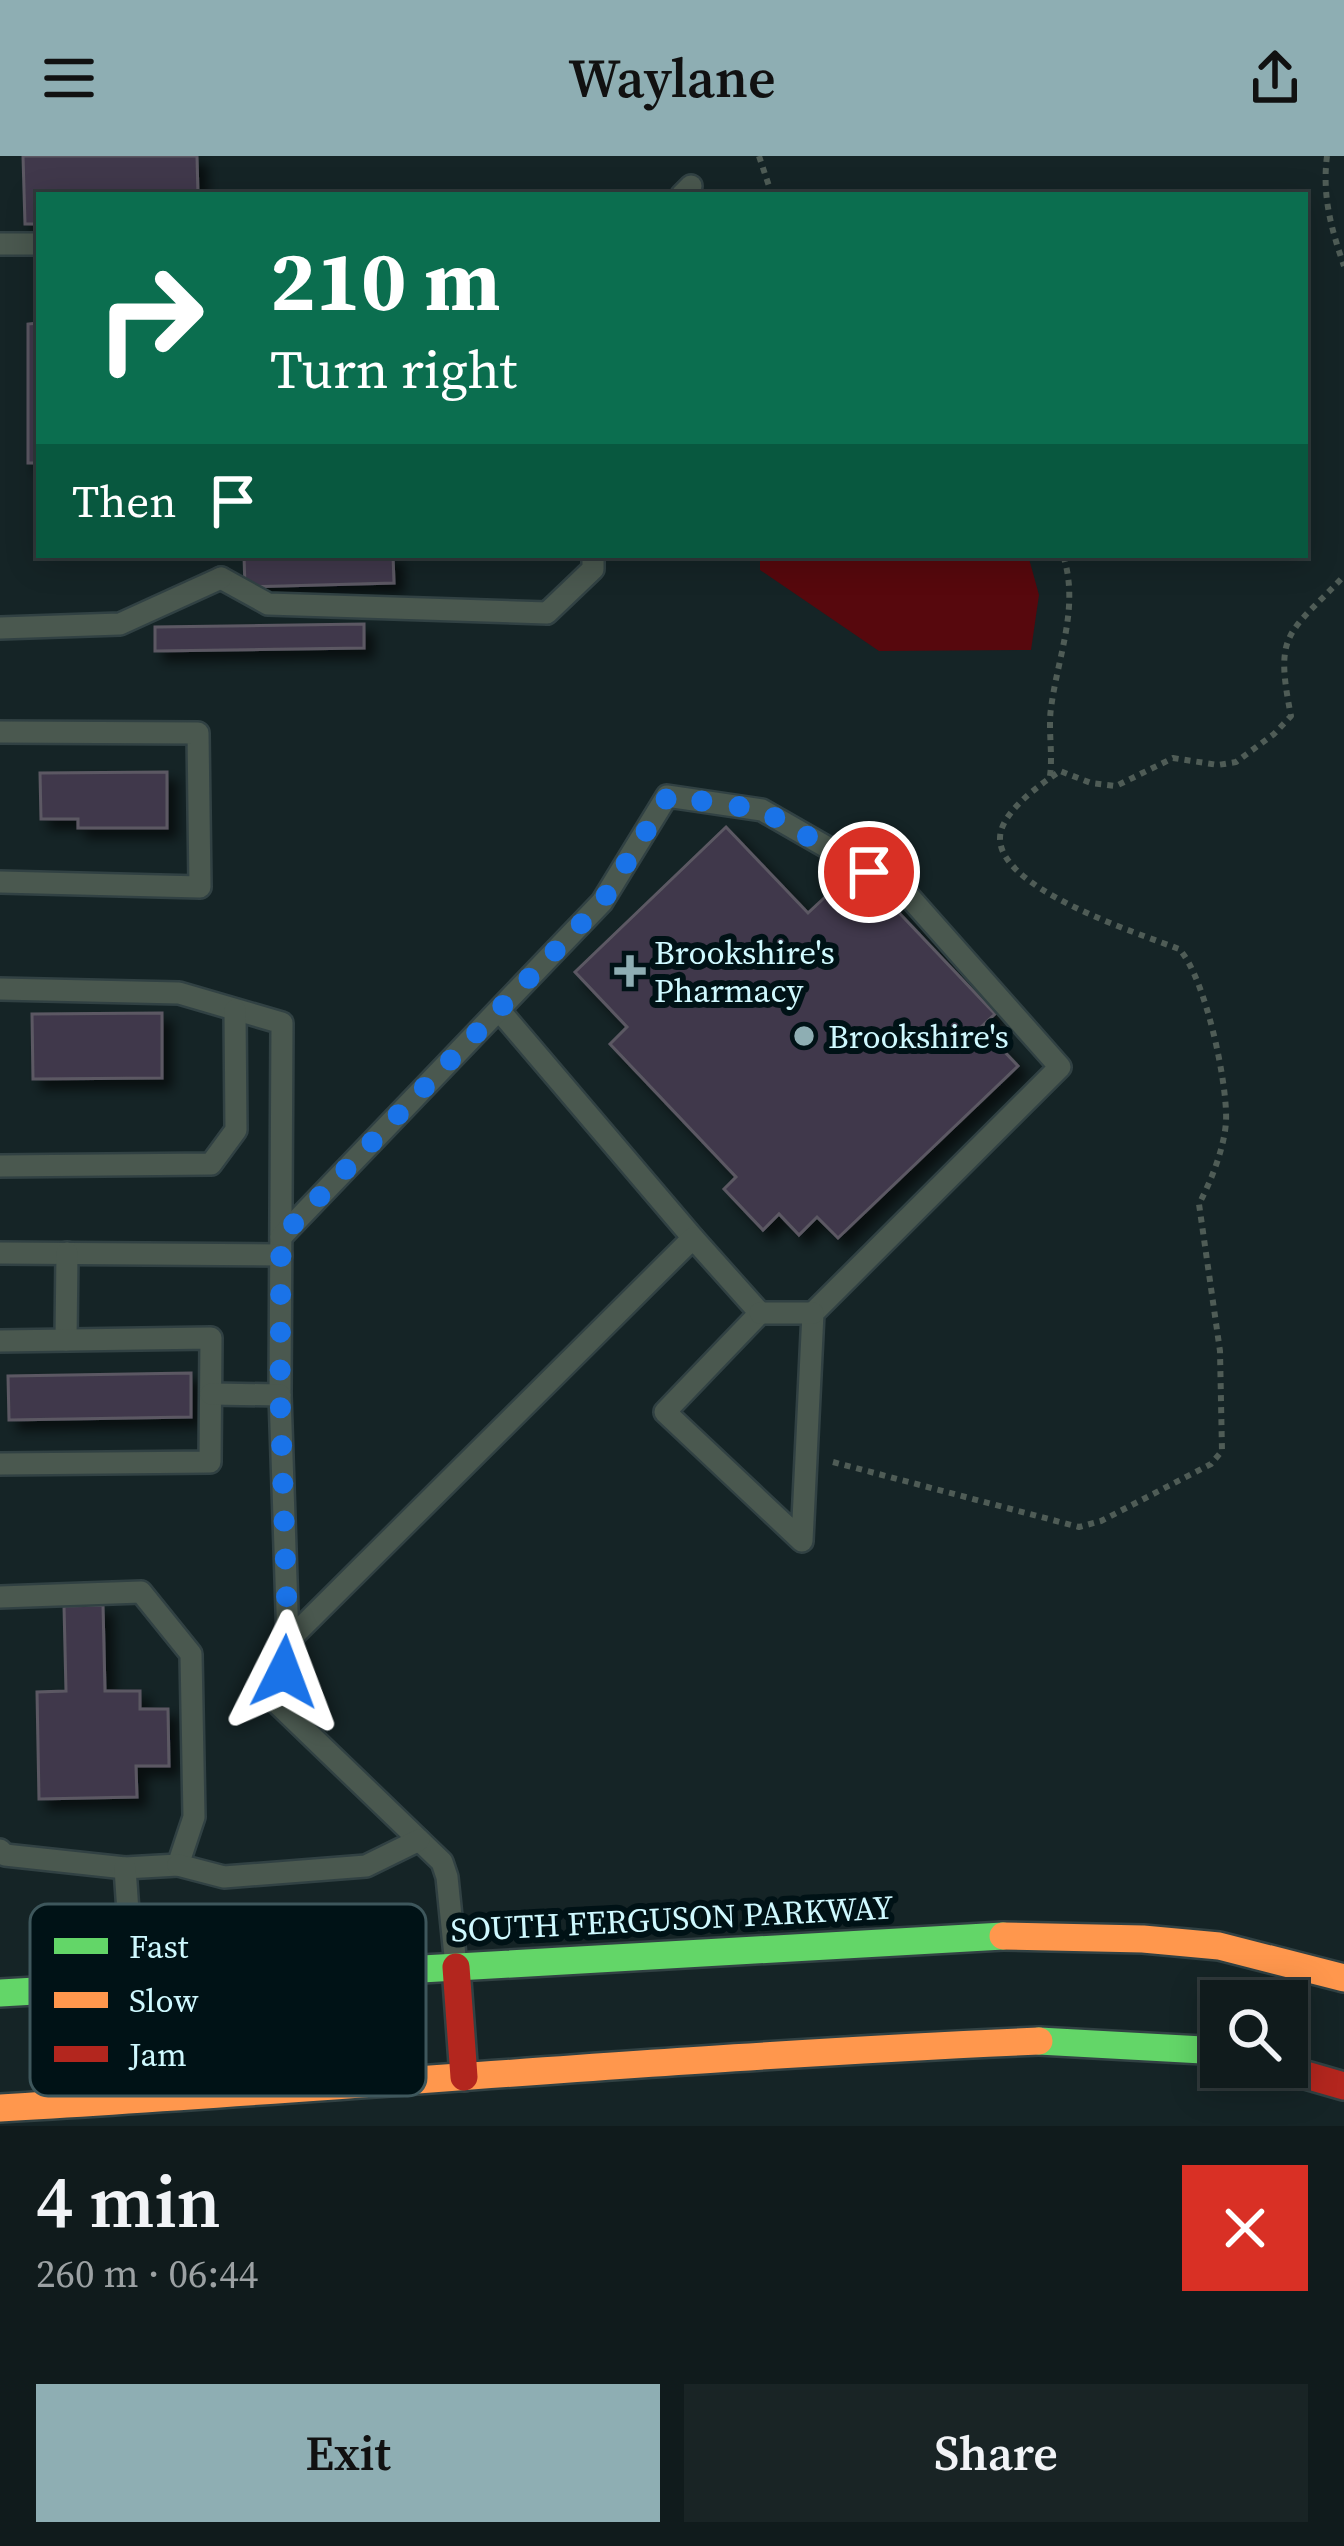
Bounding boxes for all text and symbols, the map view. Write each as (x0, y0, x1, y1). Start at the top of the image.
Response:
text: Waylane (568, 41, 776, 115)
icon: menu (36, 45, 102, 111)
icon: share (1242, 45, 1308, 111)
text: 210 m (270, 223, 501, 338)
icon: right (72, 240, 228, 396)
text: Turn right (270, 332, 517, 406)
icon: arrive (200, 468, 266, 534)
text: Then (72, 470, 176, 532)
pin (818, 821, 920, 923)
icon: arrive (836, 839, 902, 905)
place label: Brookshire's Pharmacy (654, 930, 835, 1013)
marker: Brookshire's Pharmacy (617, 958, 643, 984)
place label: Brookshire's (828, 1014, 1009, 1059)
marker: Brookshire's (791, 1023, 817, 1049)
position arrow (221, 1609, 347, 1735)
street label: SOUTH FERGUSON PARKWAY (450, 1884, 895, 1953)
legend (30, 1904, 426, 2096)
text: Fast (129, 1924, 189, 1969)
text: Slow (129, 1978, 199, 2023)
map controls (1200, 1980, 1308, 2088)
button: search (1200, 1980, 1308, 2088)
text: Jam (128, 2032, 187, 2077)
text: 4 min (36, 2152, 221, 2251)
button: close (1182, 2165, 1308, 2291)
text: 260 m · 06:44 (36, 2247, 258, 2300)
button: Exit (36, 2384, 660, 2522)
button: Share (684, 2384, 1308, 2522)

